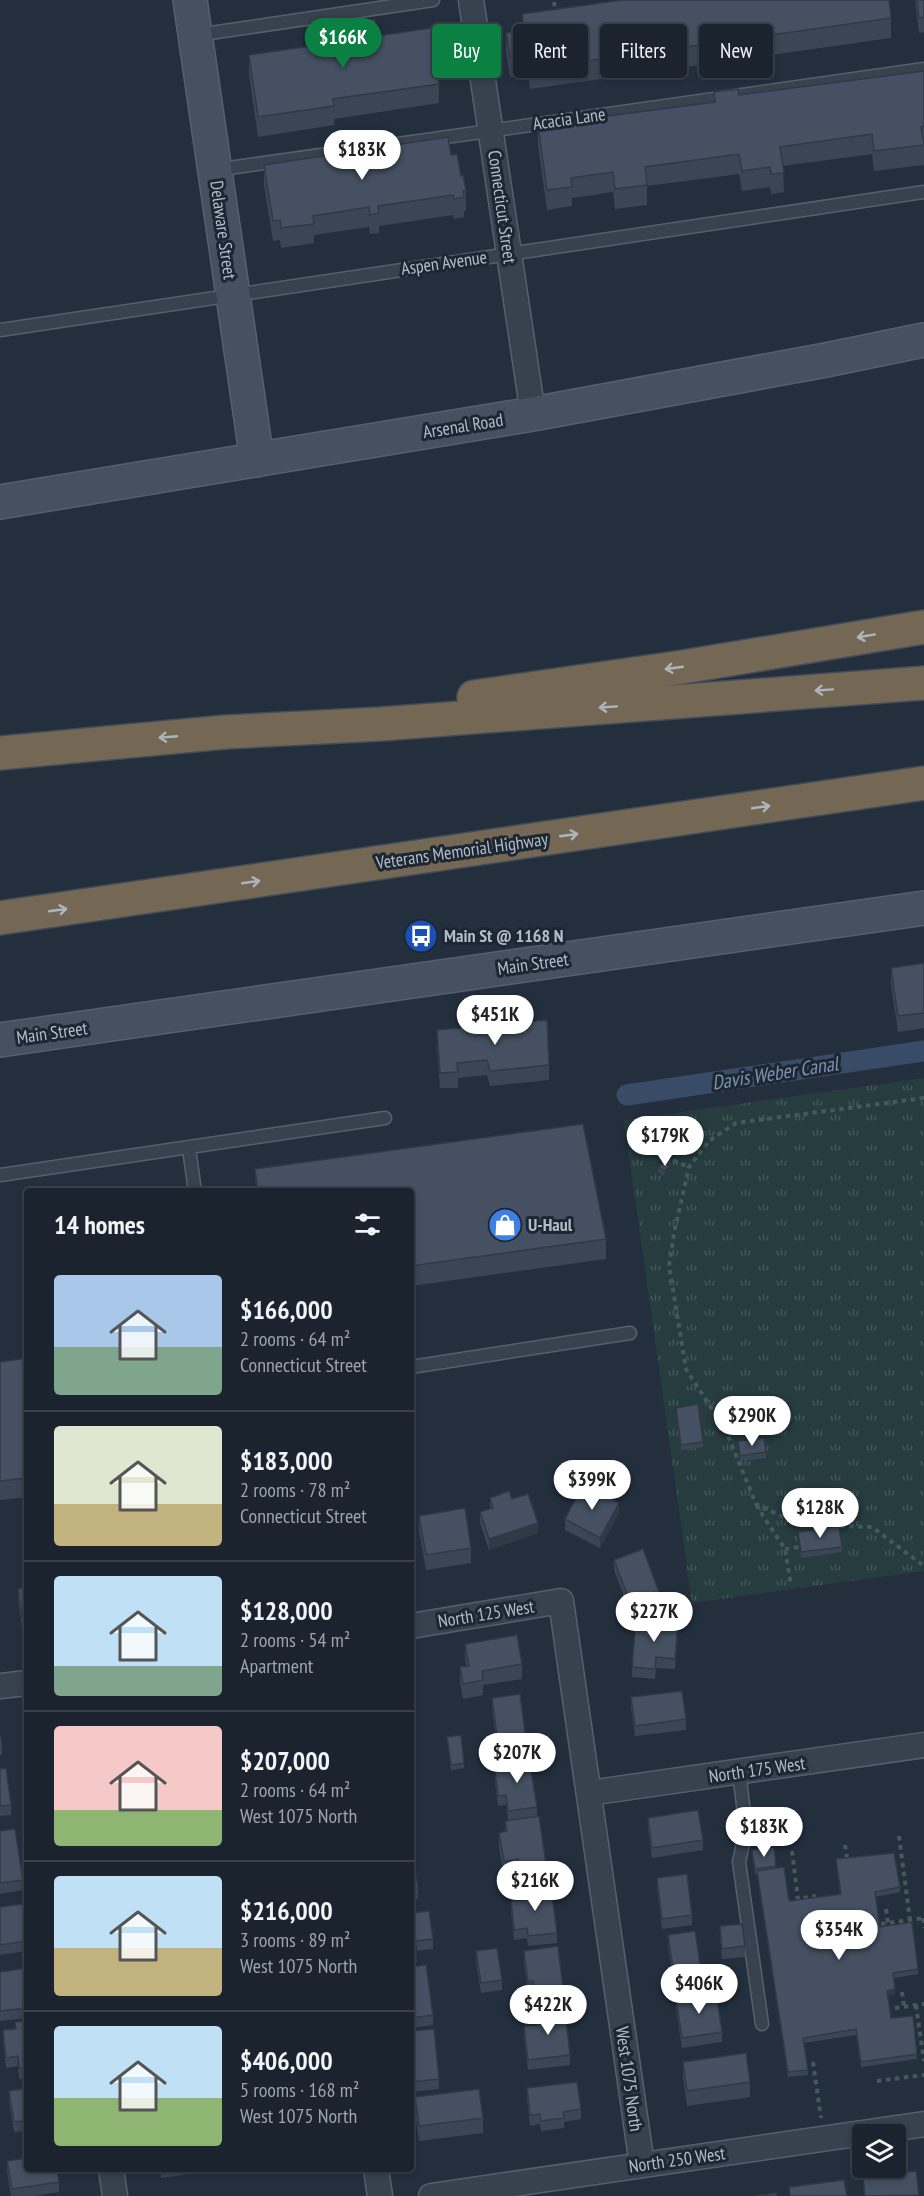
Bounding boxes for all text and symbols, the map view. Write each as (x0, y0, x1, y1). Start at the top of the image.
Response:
pin: $166K (301, 18, 385, 69)
text: $166K (319, 24, 367, 50)
chip: Buy (432, 24, 501, 78)
chip: Rent (513, 24, 588, 78)
chip: Filters (600, 24, 687, 78)
chip: New (699, 24, 773, 78)
street label: Acacia Lane (531, 102, 607, 135)
pin: $183K (320, 130, 404, 181)
text: $183K (338, 136, 386, 162)
street label: Connecticut Street (483, 149, 522, 265)
street label: Delaware Street (205, 179, 242, 281)
street label: Aspen Avenue (399, 245, 488, 280)
street label: Arsenal Road (421, 408, 505, 443)
one-way arrow (857, 631, 877, 642)
one-way arrow (665, 663, 684, 674)
one-way arrow (814, 685, 834, 696)
one-way arrow (599, 701, 619, 712)
one-way arrow (158, 732, 178, 743)
one-way arrow (751, 801, 771, 812)
street label: Veterans Memorial Highway (374, 827, 550, 874)
one-way arrow (558, 830, 578, 841)
one-way arrow (241, 876, 260, 887)
one-way arrow (48, 904, 67, 915)
bus stop icon: Main St @ 1168 N (403, 918, 439, 954)
place label: Main St @ 1168 N (444, 924, 563, 947)
street label: Main Street (496, 947, 570, 980)
pin: $451K (453, 995, 537, 1046)
text: $451K (471, 1001, 519, 1027)
street label: Main Street (15, 1016, 89, 1049)
water label: Davis Weber Canal (710, 1050, 842, 1096)
pin: $179K (623, 1116, 707, 1167)
text: $179K (641, 1122, 689, 1148)
shop icon: U-Haul (487, 1207, 523, 1243)
text: 14 homes (54, 1208, 145, 1241)
icon: filters (351, 1208, 384, 1241)
place label: U-Haul (528, 1213, 573, 1236)
text: $166,000 (240, 1293, 333, 1326)
icon: home (102, 1299, 174, 1371)
text: 2 rooms · 64 m² (240, 1326, 350, 1352)
text: Connecticut Street (240, 1352, 367, 1378)
pin: $290K (710, 1396, 794, 1447)
text: $290K (728, 1402, 776, 1428)
text: $183,000 (240, 1444, 333, 1477)
icon: home (102, 1450, 174, 1522)
pin: $399K (550, 1460, 634, 1511)
text: $399K (568, 1466, 616, 1492)
text: 2 rooms · 78 m² (240, 1477, 350, 1503)
pin: $128K (778, 1488, 862, 1539)
text: $128K (796, 1494, 844, 1520)
text: Connecticut Street (240, 1503, 367, 1529)
pin: $227K (612, 1592, 696, 1643)
text: $128,000 (240, 1594, 333, 1627)
street label: North 125 West (436, 1595, 536, 1632)
text: $227K (630, 1598, 678, 1624)
icon: home (102, 1600, 174, 1672)
text: 2 rooms · 54 m² (240, 1627, 350, 1653)
text: Apartment (240, 1653, 313, 1679)
pin: $207K (475, 1733, 559, 1784)
text: $207K (493, 1739, 541, 1765)
text: $207,000 (240, 1744, 330, 1777)
icon: home (102, 1750, 174, 1822)
street label: North 175 West (707, 1751, 807, 1788)
text: 2 rooms · 64 m² (240, 1777, 350, 1803)
text: West 1075 North (240, 1803, 357, 1829)
pin: $183K (722, 1807, 806, 1858)
text: $183K (740, 1813, 788, 1839)
pin: $216K (493, 1861, 577, 1912)
text: $216K (511, 1867, 559, 1893)
text: $216,000 (240, 1894, 333, 1927)
icon: home (102, 1900, 174, 1972)
pin: $354K (797, 1910, 881, 1961)
text: $354K (815, 1916, 863, 1942)
text: 3 rooms · 89 m² (240, 1927, 350, 1953)
text: West 1075 North (240, 1953, 357, 1979)
pin: $406K (657, 1964, 741, 2015)
text: $406K (675, 1970, 723, 1996)
pin: $422K (506, 1985, 590, 2036)
text: $422K (524, 1991, 572, 2017)
street label: West 1075 North (611, 2025, 648, 2133)
text: $406,000 (240, 2044, 333, 2077)
icon: home (102, 2050, 174, 2122)
text: 5 rooms · 168 m² (240, 2077, 359, 2103)
text: West 1075 North (240, 2103, 357, 2129)
map controls (852, 2124, 906, 2178)
button: layers (852, 2124, 906, 2178)
street label: North 250 West (627, 2141, 727, 2178)

